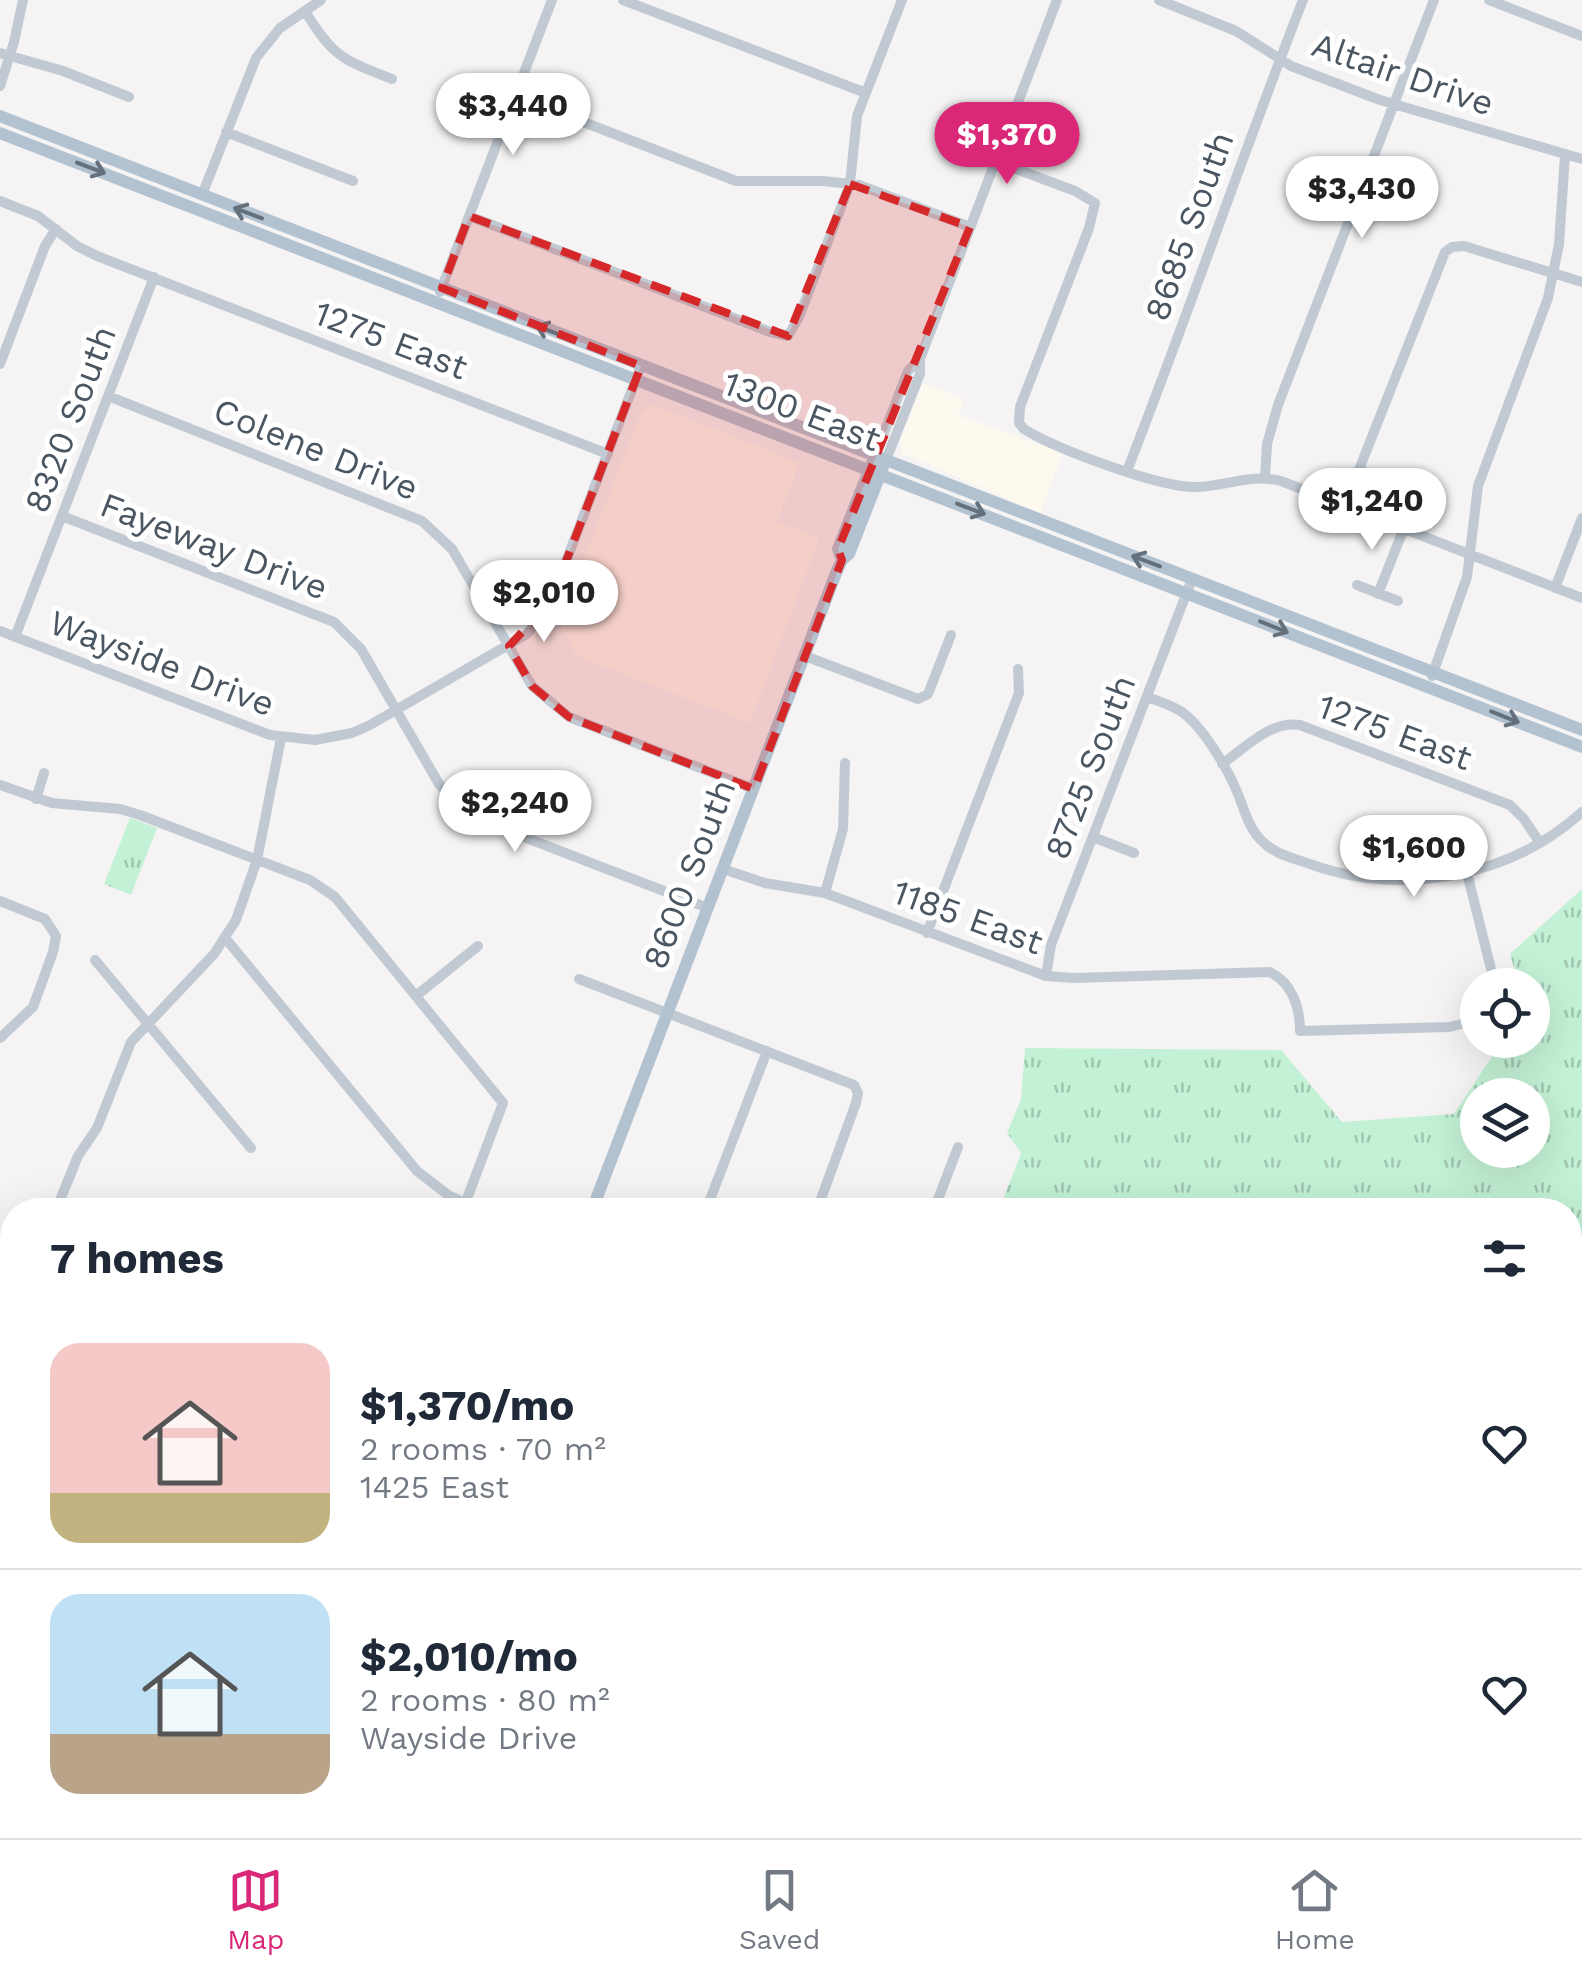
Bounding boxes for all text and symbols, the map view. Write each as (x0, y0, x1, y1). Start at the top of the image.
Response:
street label: Altair Drive (1307, 23, 1499, 125)
pin: $3,440 (432, 73, 594, 158)
text: $3,440 (458, 86, 568, 124)
pin: $1,370 (926, 102, 1088, 187)
text: $1,370 (957, 115, 1057, 153)
street label: 8685 South (1135, 126, 1243, 326)
pin: $3,430 (1281, 156, 1443, 241)
one-way arrow (75, 160, 106, 178)
text: $3,430 (1308, 169, 1416, 207)
one-way arrow (233, 202, 263, 220)
street label: 1275 East (309, 292, 474, 388)
street label: 8320 South (15, 320, 125, 518)
one-way arrow (536, 320, 566, 338)
street label: 1300 East (718, 362, 887, 460)
street label: Colene Drive (208, 389, 424, 509)
pin: $1,240 (1291, 468, 1453, 553)
text: $1,240 (1320, 481, 1424, 519)
street label: Fayeway Drive (94, 483, 334, 609)
one-way arrow (956, 501, 986, 519)
one-way arrow (1132, 551, 1163, 569)
pin: $2,010 (463, 560, 625, 645)
text: $2,010 (492, 573, 596, 611)
street label: Wayside Drive (44, 601, 280, 725)
one-way arrow (1258, 619, 1289, 637)
street label: 8725 South (1036, 669, 1144, 865)
street label: 1275 East (1312, 685, 1478, 779)
one-way arrow (1489, 709, 1520, 727)
pin: $2,240 (434, 770, 596, 855)
street label: 8600 South (634, 773, 744, 975)
text: $2,240 (461, 783, 569, 821)
pin: $1,600 (1333, 815, 1495, 900)
text: $1,600 (1362, 828, 1466, 866)
street label: 1185 East (887, 871, 1049, 964)
map controls (1460, 968, 1550, 1168)
button: locate (1460, 968, 1550, 1058)
button: layers (1460, 1078, 1550, 1168)
icon: filters (1477, 1231, 1532, 1286)
text: 7 homes (50, 1234, 224, 1283)
text: $1,370/mo (360, 1381, 574, 1430)
icon: home (130, 1383, 250, 1503)
icon: heart (1477, 1416, 1532, 1471)
text: 2 rooms · 70 m² (360, 1430, 606, 1468)
text: 1425 East (360, 1468, 509, 1506)
text: $2,010/mo (360, 1632, 578, 1681)
icon: home (130, 1634, 250, 1754)
icon: heart (1477, 1667, 1532, 1722)
text: 2 rooms · 80 m² (360, 1681, 610, 1719)
text: Wayside Drive (360, 1719, 577, 1757)
tab: Map (227, 1863, 284, 1956)
tab: Saved (739, 1863, 820, 1956)
tab: Home (1275, 1863, 1355, 1956)

